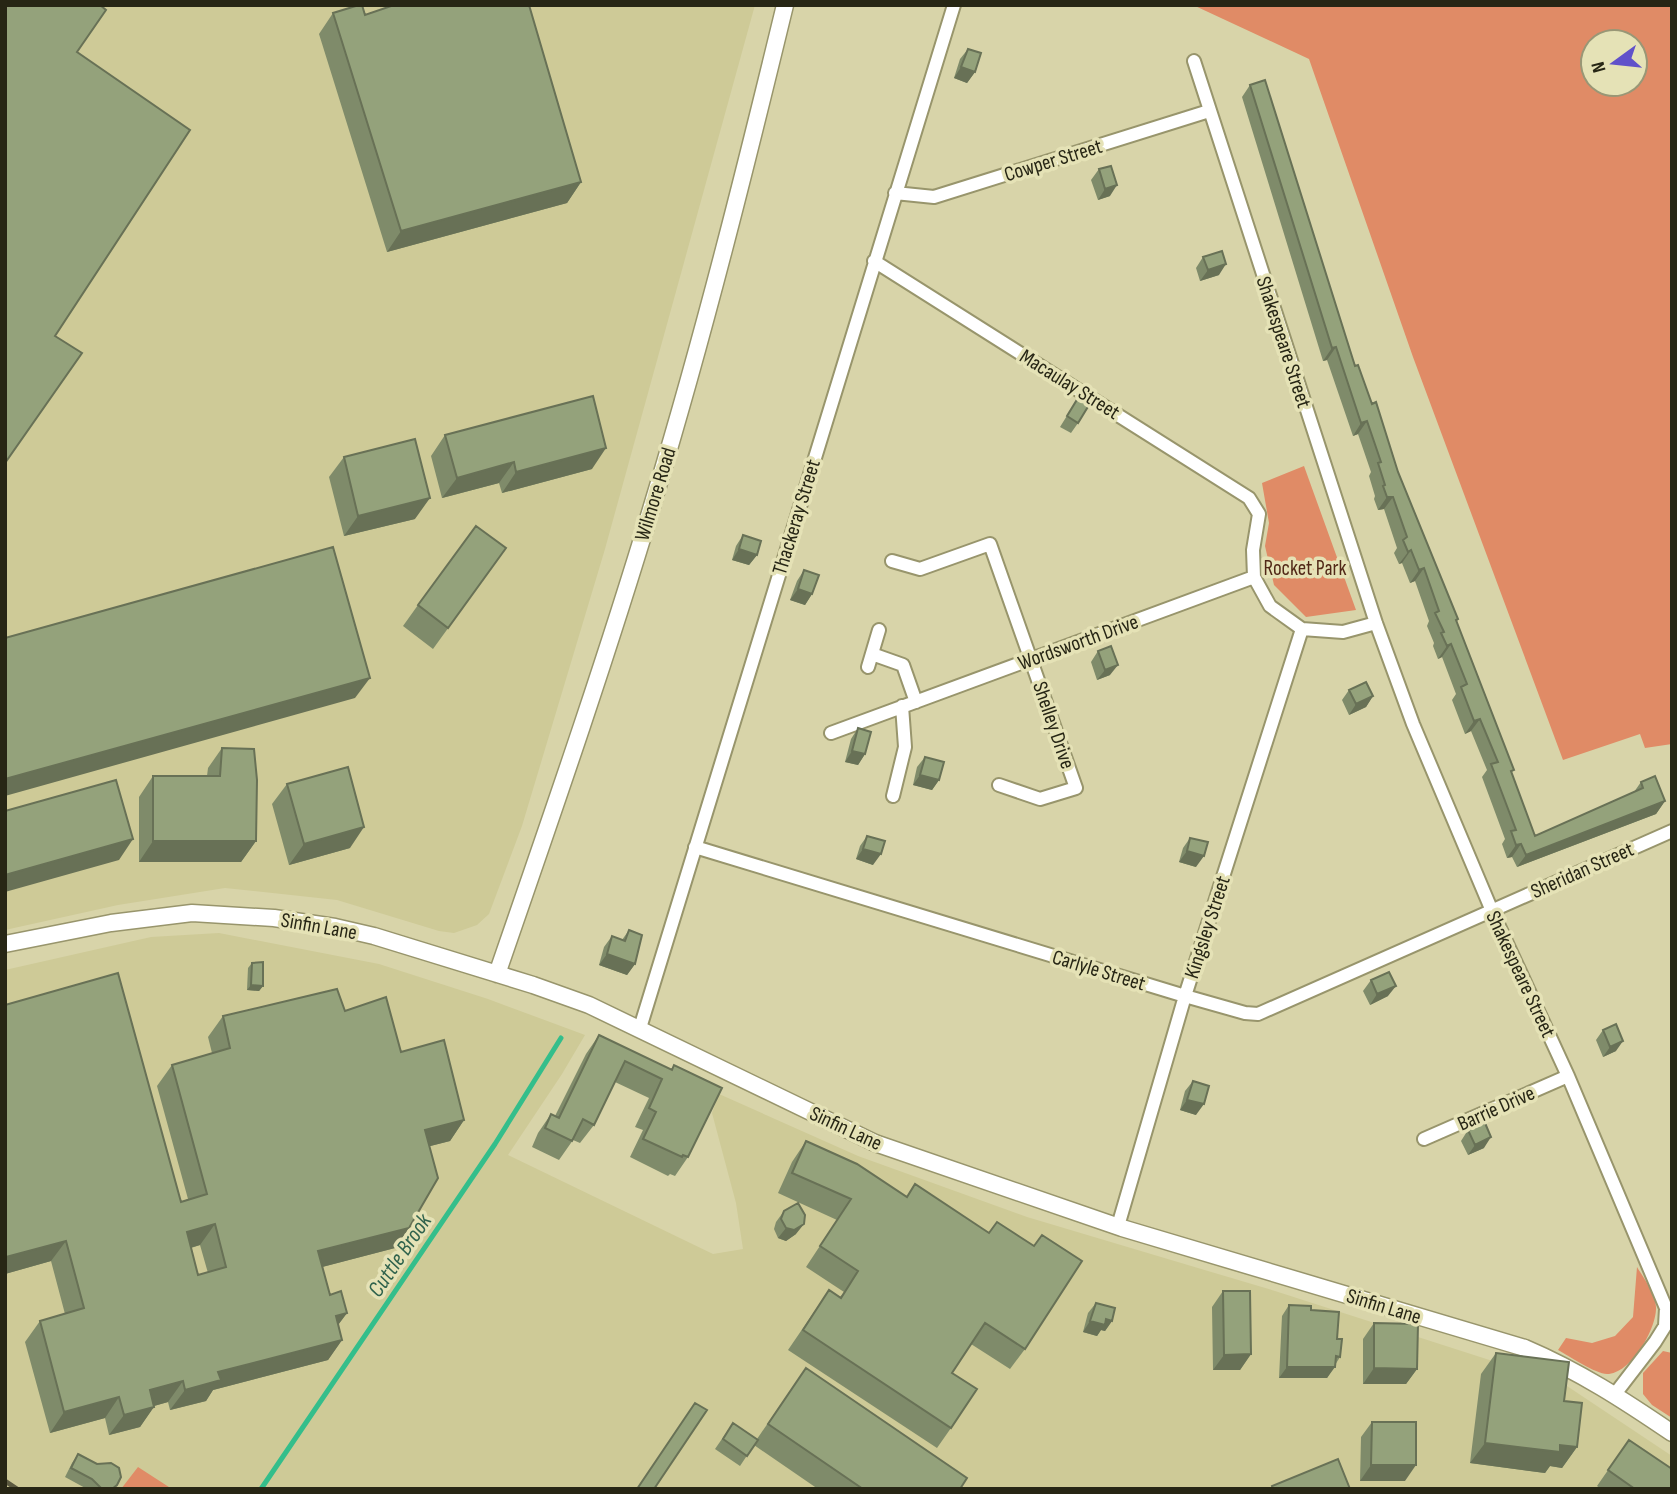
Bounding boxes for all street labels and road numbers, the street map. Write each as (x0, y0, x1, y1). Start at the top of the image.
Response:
street label: Cowper Street (1001, 134, 1105, 187)
street label: Shakespeare Street (1251, 273, 1317, 411)
street label: Macaulay Street (1015, 344, 1124, 425)
street label: Wilmore Road (629, 445, 681, 544)
street label: Thackeray Street (767, 456, 826, 578)
street label: Wordsworth Drive (1015, 609, 1142, 676)
street label: Shelley Drive (1027, 678, 1080, 772)
street label: Sheridan Street (1527, 837, 1637, 904)
street label: Kingsley Street (1179, 873, 1236, 982)
street label: Shakespeare Street (1480, 907, 1561, 1041)
street label: Sinfin Lane (279, 908, 359, 945)
street label: Carlyle Street (1049, 944, 1148, 996)
street label: Barrie Drive (1454, 1080, 1539, 1137)
street label: Sinfin Lane (806, 1101, 886, 1156)
street label: Sinfin Lane (1344, 1283, 1424, 1330)

